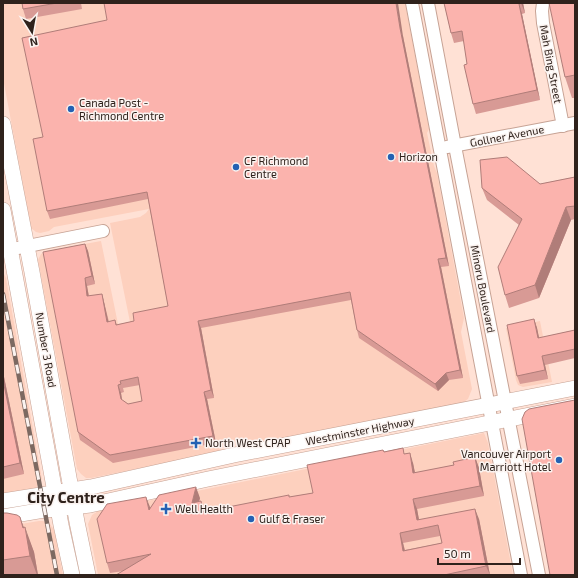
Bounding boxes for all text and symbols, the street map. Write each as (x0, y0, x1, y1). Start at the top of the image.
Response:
north arrow (12, 12, 52, 52)
street label: Mah Bing Street (538, 24, 565, 104)
text: N (29, 35, 39, 49)
place label: Canada Post - Richmond Centre (79, 96, 164, 122)
marker: Canada Post - Richmond Centre (66, 104, 76, 114)
street label: Gollner Avenue (469, 122, 545, 149)
place label: Horizon (399, 150, 438, 163)
marker: Horizon (386, 152, 396, 162)
place label: CF Richmond Centre (244, 154, 308, 180)
marker: CF Richmond Centre (231, 162, 241, 172)
street label: Minoru Boulevard (469, 244, 498, 334)
street label: Number 3 Road (33, 311, 60, 389)
street label: Westminster Highway (304, 414, 416, 447)
place label: North West CPAP (205, 436, 290, 449)
marker: North West CPAP (190, 437, 202, 449)
place label: Vancouver Airport Marriott Hotel (461, 447, 552, 473)
marker: Vancouver Airport Marriott Hotel (554, 455, 564, 465)
district label: City Centre (27, 488, 105, 507)
place label: Well Health (175, 502, 233, 515)
marker: Well Health (160, 503, 172, 515)
place label: Gulf & Fraser (259, 512, 325, 525)
marker: Gulf & Fraser (246, 514, 256, 524)
scale bar (438, 540, 520, 566)
text: 50 m (444, 546, 471, 560)

